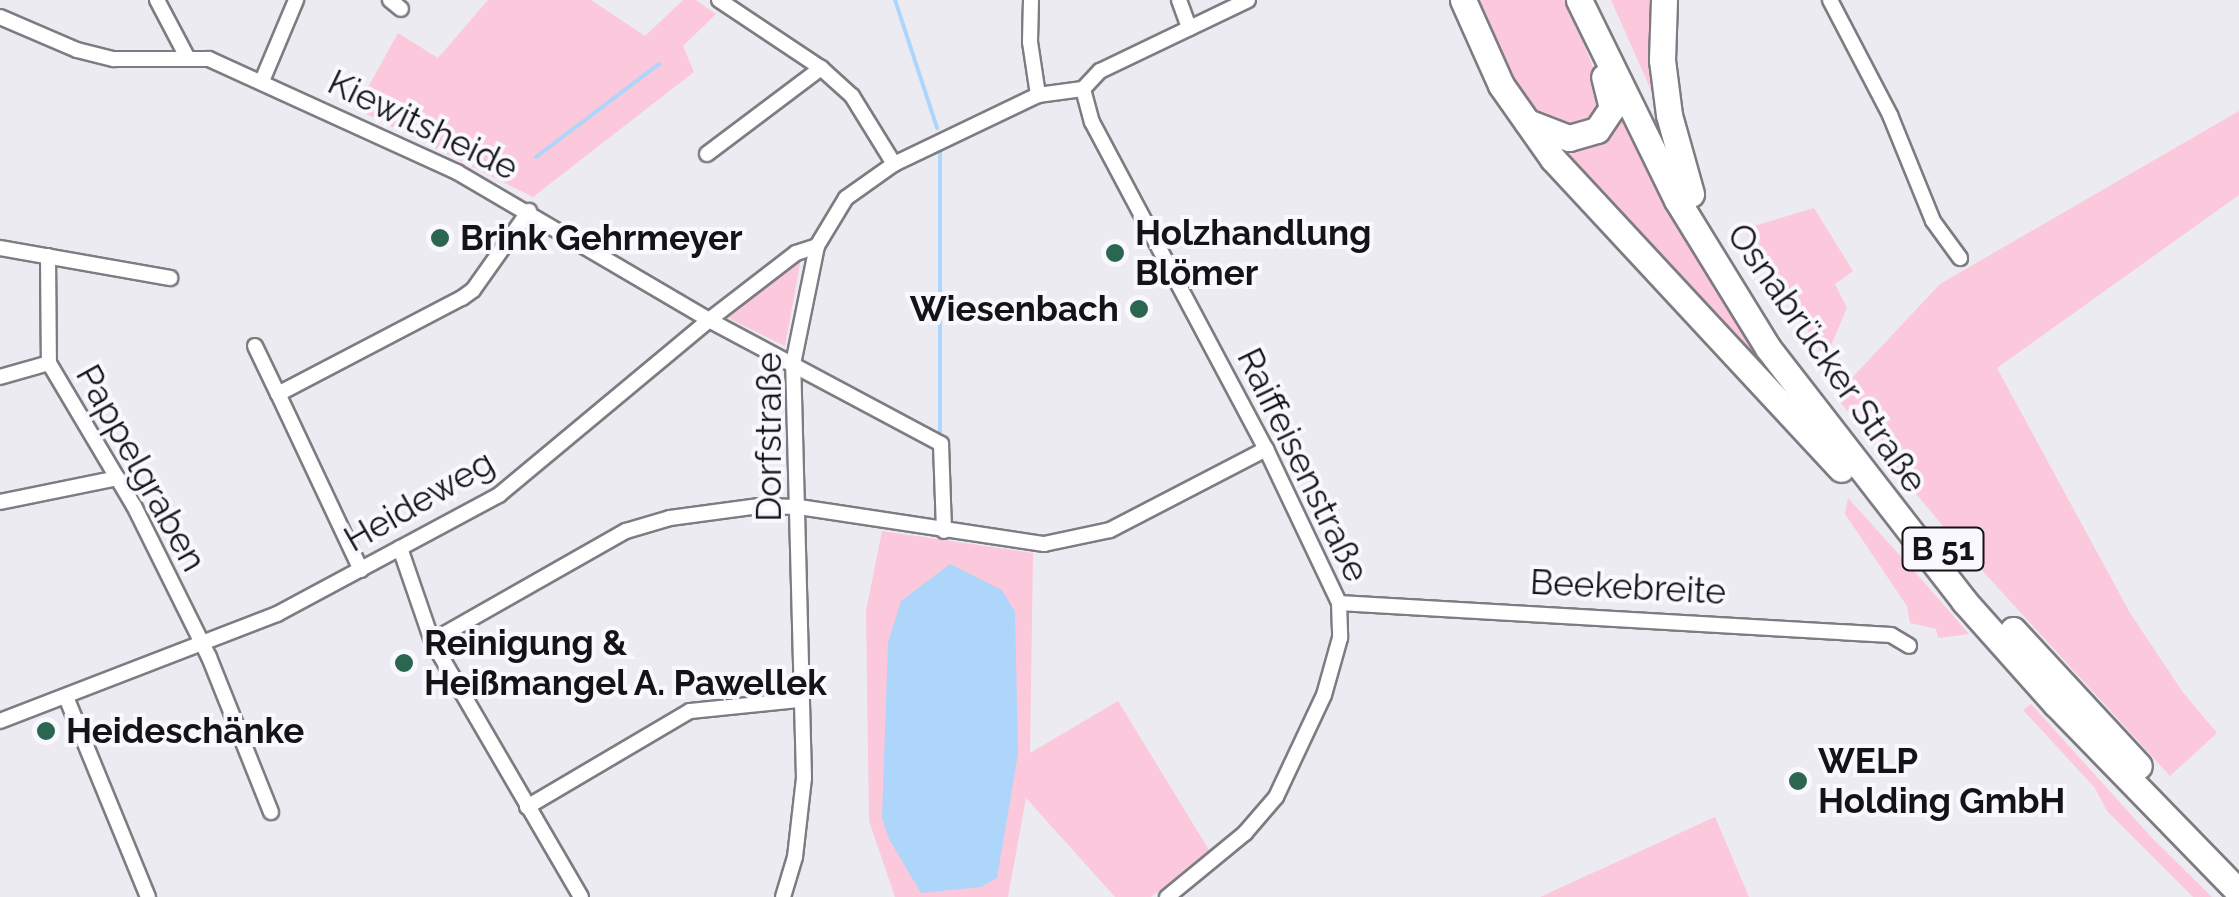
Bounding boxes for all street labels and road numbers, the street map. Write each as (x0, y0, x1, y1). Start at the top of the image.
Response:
street label: Kiewitsheide (321, 61, 525, 189)
street label: Osnabrücker Straße (1718, 215, 1936, 501)
street label: Raiffeisenstraße (1228, 341, 1378, 589)
street label: Dorfstraße (748, 352, 790, 522)
street label: Pappelgraben (67, 358, 215, 578)
street label: Heideweg (337, 441, 501, 561)
road number: B 51 (1900, 522, 1986, 576)
street label: Beekebreite (1529, 561, 1727, 613)

